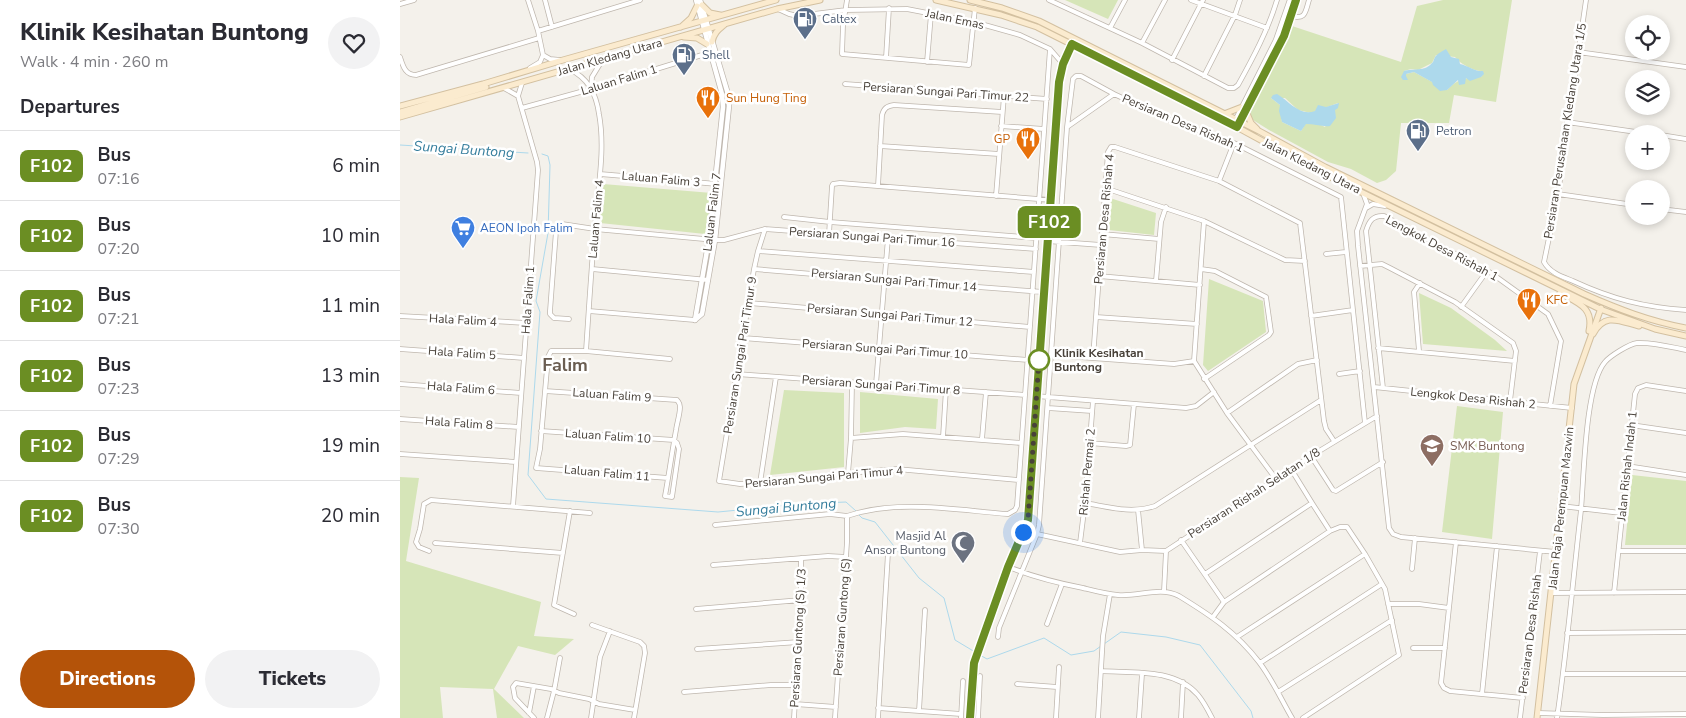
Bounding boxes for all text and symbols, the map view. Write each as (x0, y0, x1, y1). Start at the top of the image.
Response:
street label: Jalan Emas (923, 5, 986, 33)
fuel station icon: Caltex (792, 6, 818, 40)
place label: Caltex (822, 11, 857, 27)
map controls (1625, 15, 1670, 225)
button: locate (1625, 15, 1670, 60)
text: Klinik Kesihatan Buntong (20, 16, 309, 48)
button: heart (328, 17, 380, 69)
street label: Persiaran Perusahaan Kledang Utara 1/5 (1540, 22, 1590, 240)
street label: Jalan Kledang Utara (555, 34, 664, 80)
fuel station icon: Shell (671, 42, 697, 76)
place label: Shell (702, 47, 730, 63)
text: Walk · 4 min · 260 m (20, 51, 168, 73)
street label: Laluan Falim 1 (579, 61, 659, 99)
button: layers (1625, 70, 1670, 115)
street label: Persiaran Sungai Pari Timur 22 (863, 78, 1029, 106)
restaurant icon: Sun Hung Ting (695, 85, 721, 119)
place label: Sun Hung Ting (726, 90, 807, 106)
street label: Persiaran Desa Rishah 1 (1120, 90, 1246, 156)
text: Departures (20, 94, 120, 120)
fuel station icon: Petron (1405, 118, 1431, 152)
place label: Petron (1436, 123, 1472, 139)
button: + (1625, 125, 1670, 170)
restaurant icon: GP (1015, 126, 1041, 160)
place label: GP (994, 131, 1010, 147)
street label: Jalan Kledang Utara (1260, 134, 1364, 198)
water label: Sungai Buntong (413, 137, 515, 162)
text: Bus (98, 142, 131, 168)
text: 6 min (332, 153, 380, 179)
street label: Persiaran Desa Rishah 4 (1090, 153, 1118, 285)
text: F102 (30, 154, 73, 178)
text: 07:16 (98, 168, 140, 190)
street label: Laluan Falim 3 (621, 168, 701, 190)
street label: Laluan Falim 7 (699, 172, 725, 252)
street label: Laluan Falim 4 (585, 179, 607, 259)
button: − (1625, 180, 1670, 225)
line badge: F102 (1014, 206, 1084, 238)
text: F102 (1028, 210, 1070, 234)
street label: Lengkok Desa Rishah 1 (1383, 211, 1501, 285)
text: Bus (98, 212, 131, 238)
supermarket icon: AEON Ipoh Falim (450, 215, 476, 249)
place label: AEON Ipoh Falim (480, 220, 573, 236)
text: 10 min (321, 223, 380, 249)
street label: Persiaran Sungai Pari Timur 16 (789, 223, 955, 251)
text: F102 (30, 224, 73, 248)
text: 07:20 (98, 238, 140, 260)
street label: Hala Falim 1 (518, 265, 538, 335)
street label: Persiaran Sungai Pari Timur 14 (811, 265, 977, 295)
street label: Persiaran Sungai Pari Timur 9 (720, 275, 760, 435)
text: Bus (98, 282, 131, 308)
restaurant icon: KFC (1516, 287, 1542, 321)
place label: KFC (1546, 292, 1568, 308)
text: 11 min (321, 293, 380, 319)
text: F102 (30, 294, 73, 318)
street label: Persiaran Sungai Pari Timur 12 (807, 300, 973, 330)
text: 07:21 (98, 308, 140, 330)
street label: Hala Falim 4 (429, 310, 497, 330)
street label: Persiaran Sungai Pari Timur 10 (802, 335, 968, 363)
street label: Hala Falim 5 (427, 343, 497, 363)
place label: Klinik Kesihatan Buntong (1054, 345, 1144, 375)
marker: Klinik Kesihatan Buntong (1028, 349, 1050, 371)
text: Bus (98, 352, 131, 378)
district label: Falim (542, 353, 588, 377)
text: 13 min (321, 363, 380, 389)
text: F102 (30, 364, 73, 388)
street label: Persiaran Sungai Pari Timur 8 (801, 371, 961, 399)
text: 07:23 (98, 378, 140, 400)
street label: Hala Falim 6 (426, 378, 496, 398)
street label: Lengkok Desa Rishah 2 (1410, 383, 1536, 413)
street label: Laluan Falim 9 (572, 384, 652, 406)
street label: Jalan Rishah Indah 1 (1613, 410, 1641, 523)
street label: Hala Falim 8 (424, 413, 494, 433)
text: Bus (98, 422, 131, 448)
street label: Laluan Falim 10 (564, 425, 652, 447)
street label: Jalan Raja Perempuan Mazwin (1544, 426, 1577, 591)
street label: Rishah Permai 2 (1075, 428, 1099, 516)
text: 19 min (321, 433, 380, 459)
school or university icon: SMK Buntong (1419, 433, 1445, 467)
text: F102 (30, 434, 73, 458)
place label: SMK Buntong (1450, 438, 1525, 454)
street label: Persiaran Rishah Selatan 1/8 (1185, 444, 1323, 542)
text: 07:29 (98, 448, 140, 470)
street label: Laluan Falim 11 (563, 461, 651, 485)
street label: Persiaran Sungai Pari Timur 4 (744, 462, 904, 492)
text: Bus (98, 492, 131, 518)
water label: Sungai Buntong (735, 494, 837, 521)
text: 20 min (321, 503, 380, 529)
text: F102 (30, 504, 73, 528)
text: 07:30 (98, 518, 140, 540)
your location (1011, 520, 1036, 545)
place label: Masjid Al Ansor Buntong (864, 528, 946, 558)
mosque icon: Masjid Al Ansor Buntong (950, 530, 976, 564)
street label: Persiaran Guntong (S) (830, 557, 854, 677)
street label: Persiaran Guntong (S) 1/3 (786, 568, 810, 708)
street label: Persiaran Desa Rishah (1515, 573, 1545, 695)
button: Directions (20, 650, 195, 708)
button: Tickets (205, 650, 380, 708)

